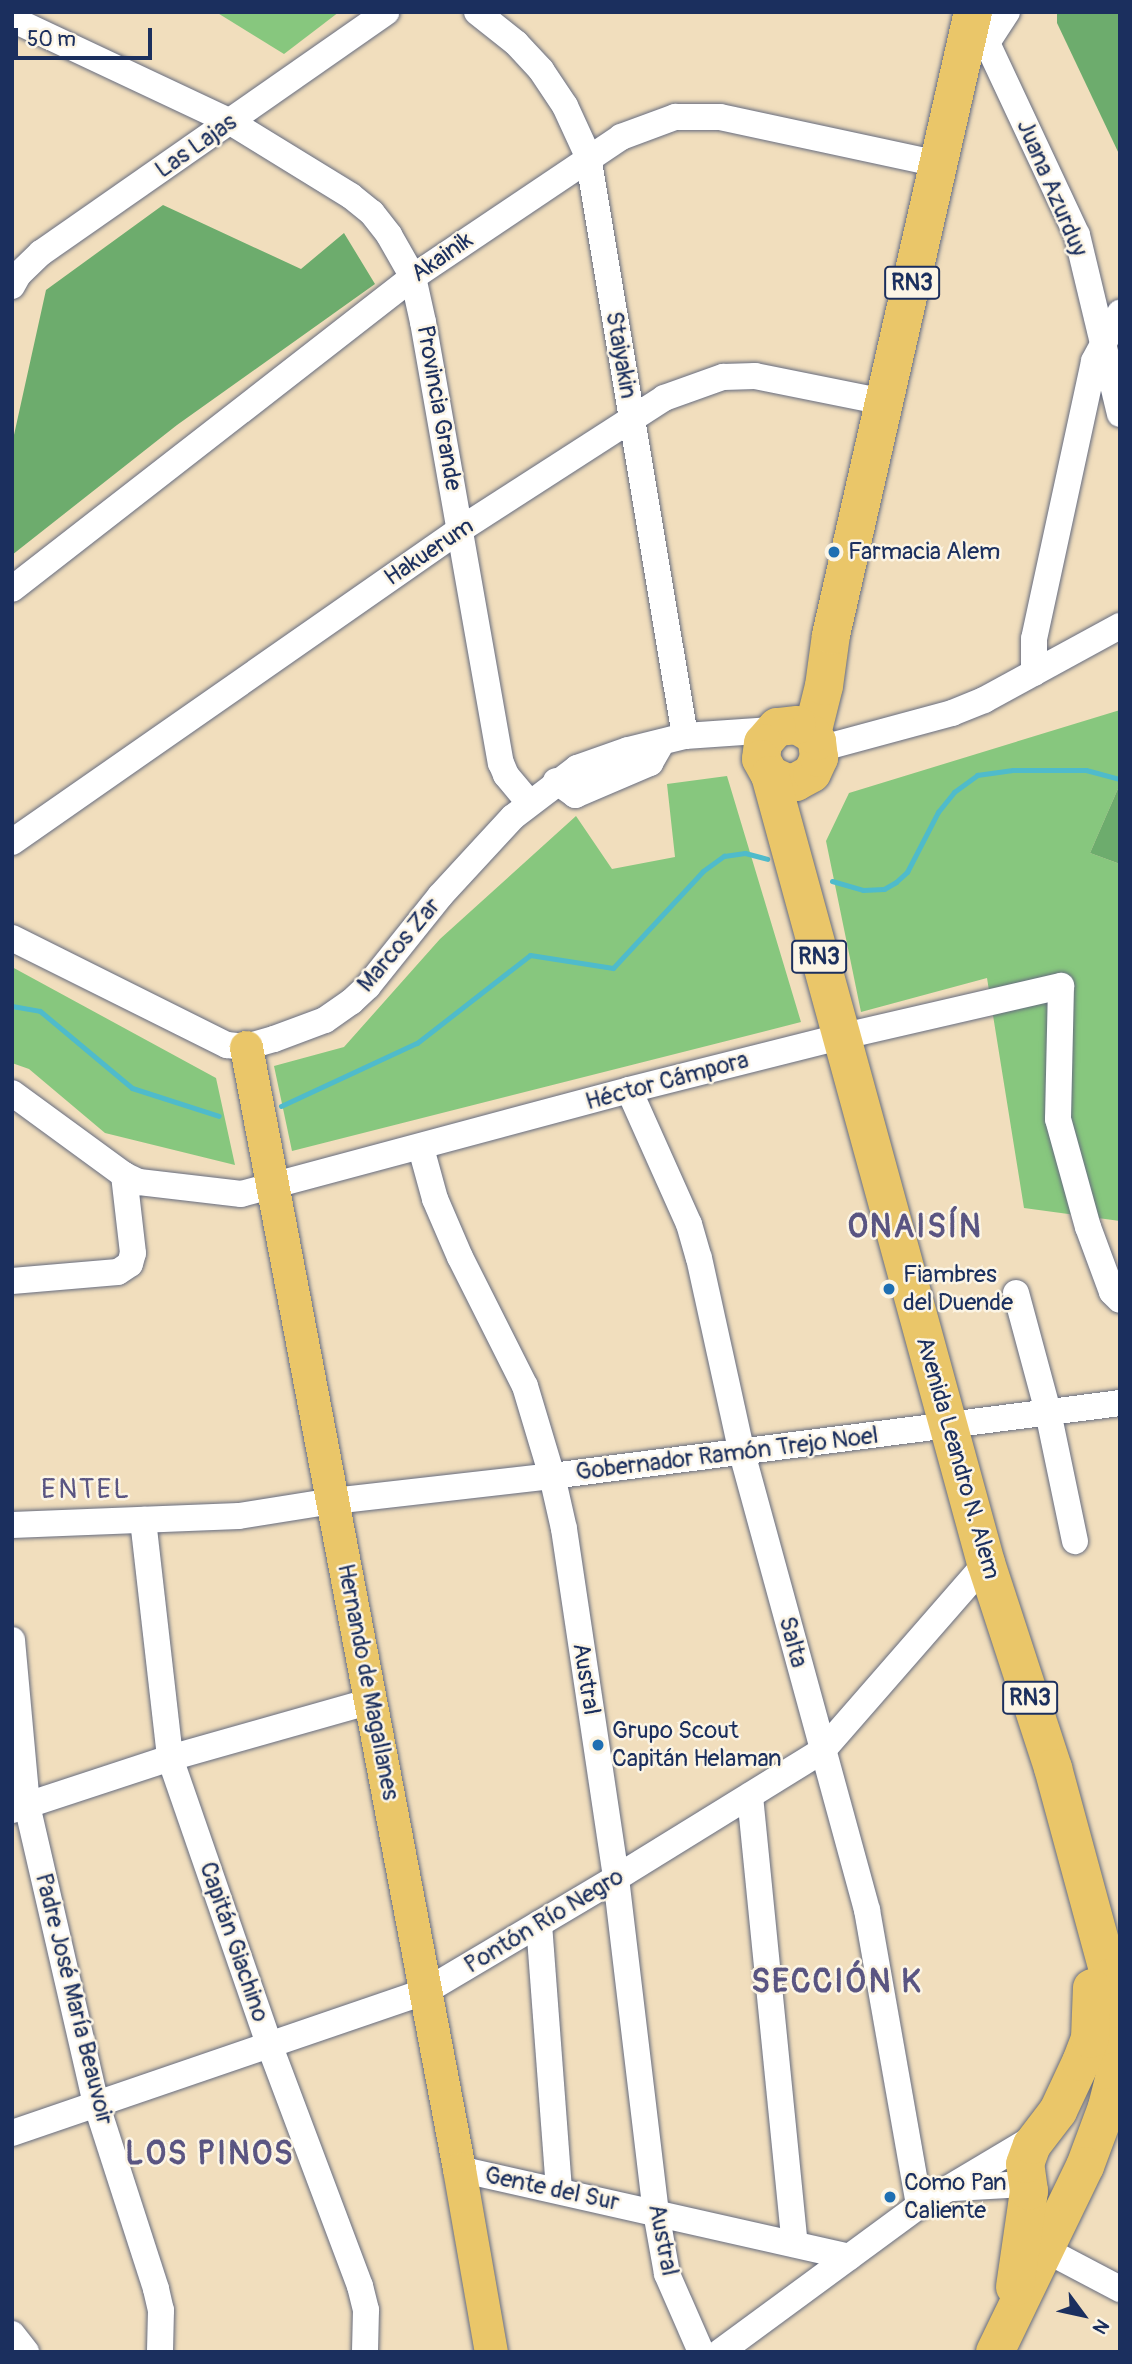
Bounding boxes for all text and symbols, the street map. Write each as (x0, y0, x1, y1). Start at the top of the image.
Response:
scale bar (18, 14, 156, 58)
text: 50 m (27, 26, 76, 53)
street label: Las Lajas (150, 108, 242, 184)
street label: Juana Azurduy (1010, 115, 1094, 261)
street label: Akainik (406, 226, 478, 288)
road number: RN3 (884, 264, 940, 302)
street label: Staiyakin (599, 309, 643, 401)
street label: Provincia Grande (410, 323, 468, 493)
street label: Hakuerum (379, 512, 479, 592)
place label: Farmacia Alem (848, 538, 1000, 566)
marker: Farmacia Alem (826, 544, 842, 560)
street label: Marcos Zar (351, 892, 447, 998)
road number: RN3 (791, 938, 847, 976)
street label: Héctor Cámpora (582, 1045, 752, 1117)
district label: ONAISÍN (848, 1208, 982, 1246)
place label: Fiambres del Duende (903, 1261, 1013, 1317)
marker: Fiambres del Duende (881, 1281, 897, 1297)
street label: Avenida Leandro N. Alem (910, 1334, 1006, 1582)
street label: Gobernador Ramón Trejo Noel (574, 1421, 880, 1487)
district label: ENTEL (42, 1473, 130, 1507)
street label: Hernando de Magallanes (331, 1561, 405, 1803)
street label: Salta (772, 1613, 814, 1671)
street label: Austral (566, 1641, 606, 1717)
road number: RN3 (1002, 1679, 1058, 1718)
place label: Grupo Scout Capitán Helaman (612, 1717, 782, 1773)
marker: Grupo Scout Capitán Helaman (590, 1737, 606, 1753)
street label: Capitán Giachino (193, 1858, 275, 2026)
street label: Pontón Río Negro (459, 1862, 629, 1980)
street label: Padre José María Beauvoir (29, 1870, 119, 2128)
district label: SECCIÓN K (752, 1963, 922, 2001)
district label: LOS PINOS (126, 2135, 294, 2173)
street label: Gente del Sur (482, 2161, 622, 2217)
place label: Como Pan Caliente (904, 2169, 1007, 2225)
marker: Como Pan Caliente (882, 2189, 898, 2205)
street label: Austral (642, 2202, 684, 2278)
north arrow (1048, 2280, 1118, 2350)
text: N (1087, 2315, 1114, 2338)

